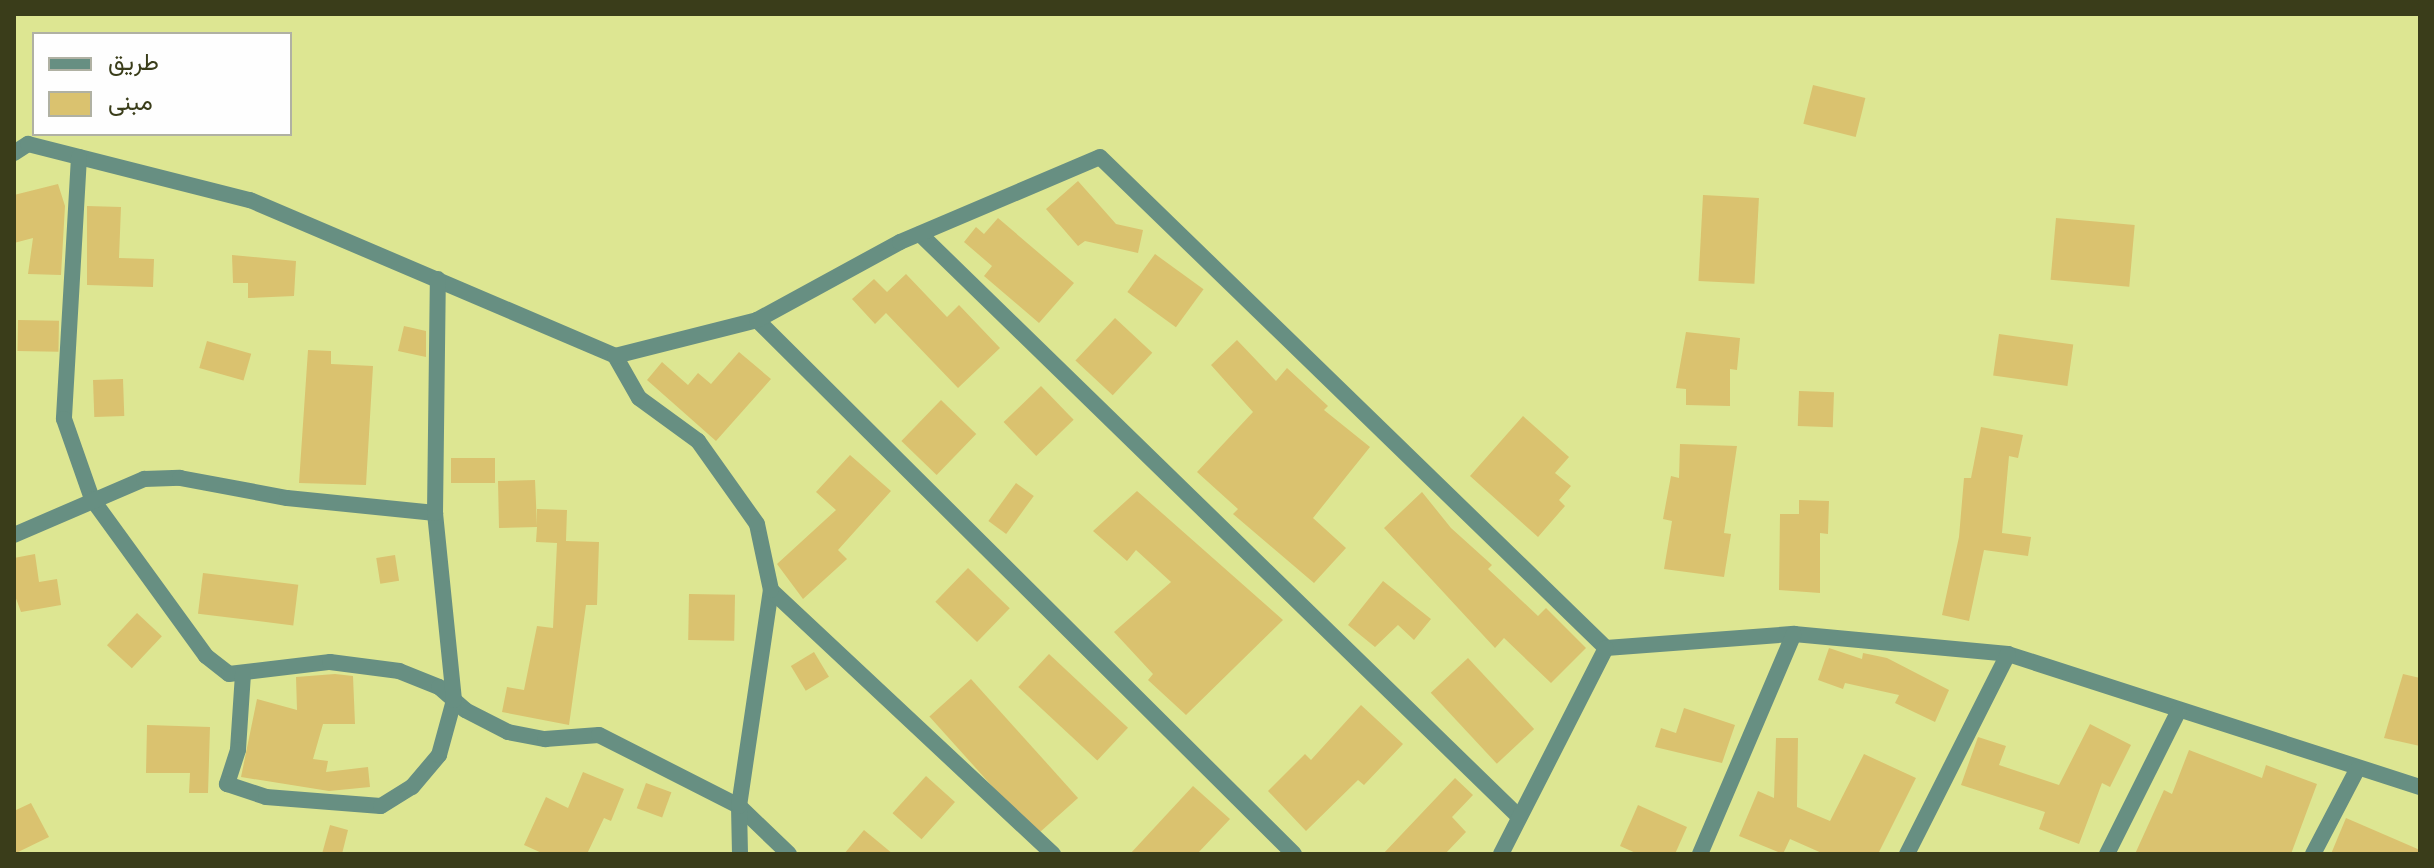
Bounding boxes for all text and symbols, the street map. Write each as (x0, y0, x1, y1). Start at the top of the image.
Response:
legend (32, 32, 292, 136)
text: طريق (108, 48, 159, 77)
text: مبنى (108, 88, 153, 117)

